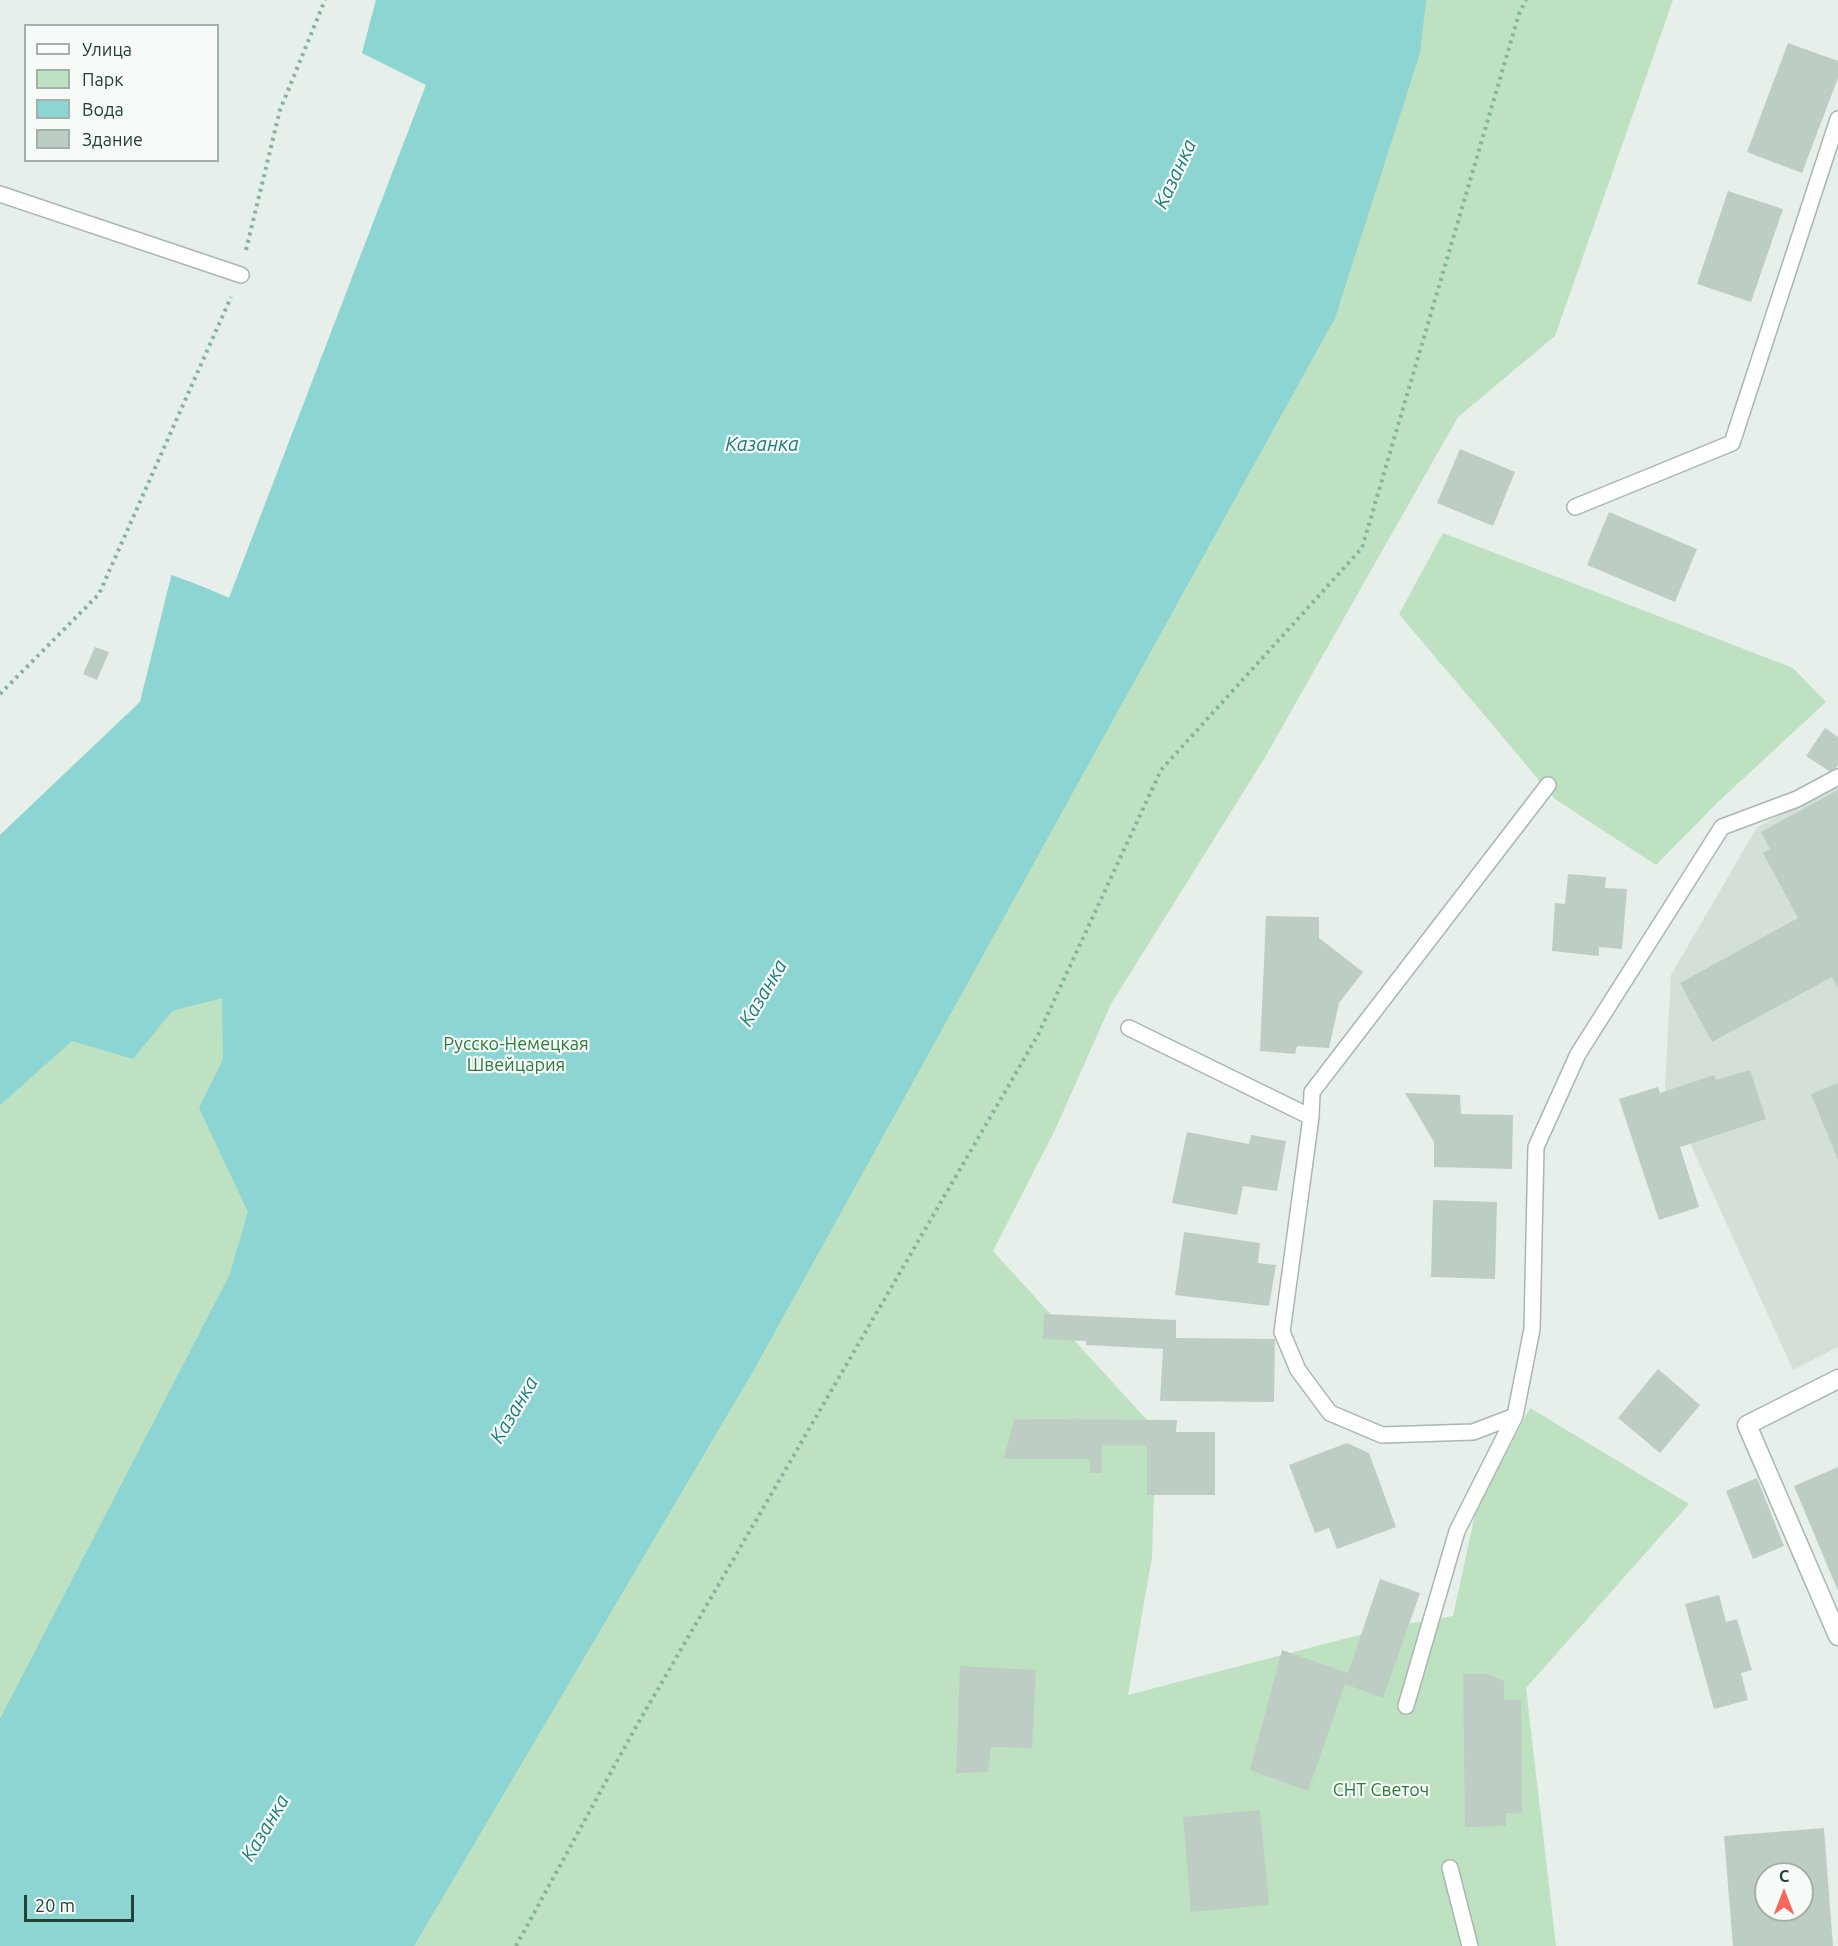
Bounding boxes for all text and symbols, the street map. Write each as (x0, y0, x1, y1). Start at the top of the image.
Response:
legend (24, 24, 219, 162)
text: Улица (82, 39, 132, 59)
text: Парк (82, 69, 123, 89)
text: Вода (82, 99, 124, 119)
text: Здание (82, 129, 143, 149)
water label: Казанка (1149, 136, 1201, 212)
water label: Казанка (725, 432, 799, 456)
water label: Казанка (734, 955, 792, 1031)
park label: Русско-Немецкая Швейцария (443, 1033, 589, 1076)
water label: Казанка (485, 1372, 543, 1448)
park label: СНТ Светоч (1333, 1779, 1429, 1801)
water label: Казанка (236, 1790, 294, 1866)
north arrow (1754, 1862, 1814, 1922)
text: С (1779, 1867, 1789, 1885)
scale bar (27, 1883, 136, 1921)
text: 20 m (35, 1895, 75, 1915)

